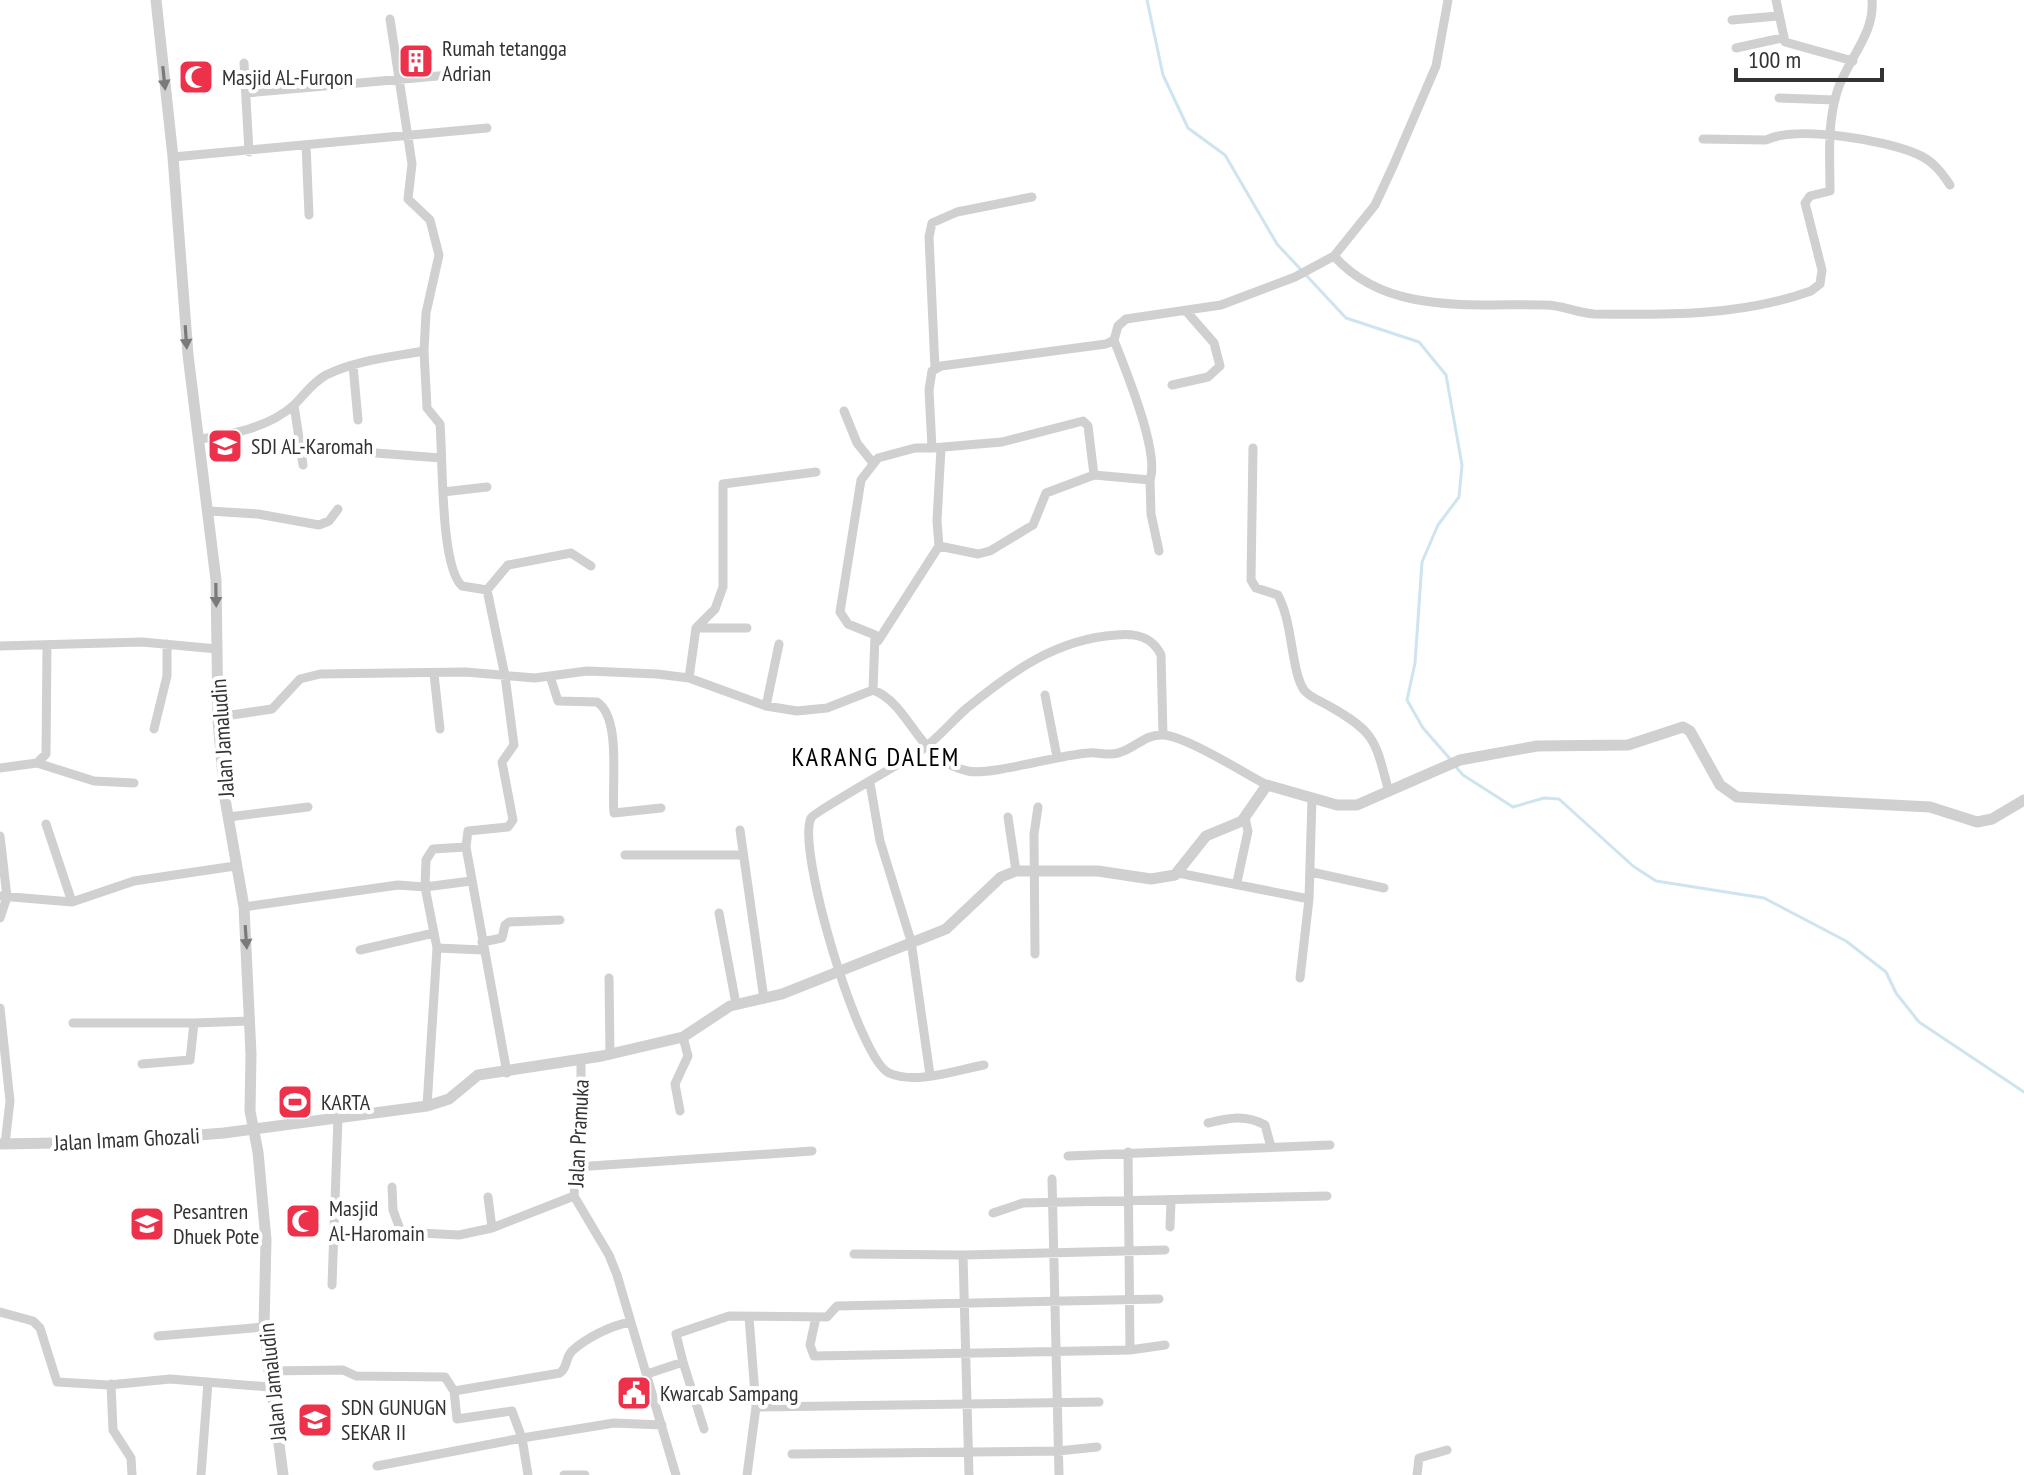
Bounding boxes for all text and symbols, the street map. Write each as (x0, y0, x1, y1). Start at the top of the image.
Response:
scale bar (1736, 32, 1882, 82)
place label: Rumah tetangga Adrian (442, 34, 567, 87)
building icon: Rumah tetangga Adrian (397, 42, 435, 80)
text: 100 m (1748, 44, 1801, 75)
mosque icon: Masjid AL-Furqon (177, 58, 215, 96)
place label: Masjid AL-Furqon (222, 63, 353, 91)
one-way arrow (158, 65, 171, 90)
one-way arrow (180, 325, 193, 350)
school or university icon: SDI AL-Karomah (206, 427, 244, 465)
place label: SDI AL-Karomah (251, 432, 373, 460)
one-way arrow (210, 583, 222, 608)
street label: Jalan Jamaludin (204, 678, 240, 799)
district label: KARANG DALEM (792, 740, 960, 773)
one-way arrow (240, 925, 253, 950)
street label: Jalan Pramuka (561, 1078, 595, 1189)
sports icon: KARTA (276, 1083, 314, 1121)
place label: KARTA (321, 1088, 371, 1116)
street label: Jalan Imam Ghozali (52, 1121, 201, 1157)
place label: Masjid Al-Haromain (329, 1194, 425, 1247)
place label: Pesantren Dhuek Pote (173, 1197, 259, 1250)
mosque icon: Masjid Al-Haromain (284, 1202, 322, 1240)
school or university icon: Pesantren Dhuek Pote (128, 1205, 166, 1243)
street label: Jalan Jamaludin (252, 1322, 292, 1443)
public building icon: Kwarcab Sampang (615, 1374, 653, 1412)
place label: Kwarcab Sampang (660, 1379, 799, 1407)
place label: SDN GUNUGN SEKAR II (341, 1393, 447, 1446)
school or university icon: SDN GUNUGN SEKAR II (296, 1401, 334, 1439)

